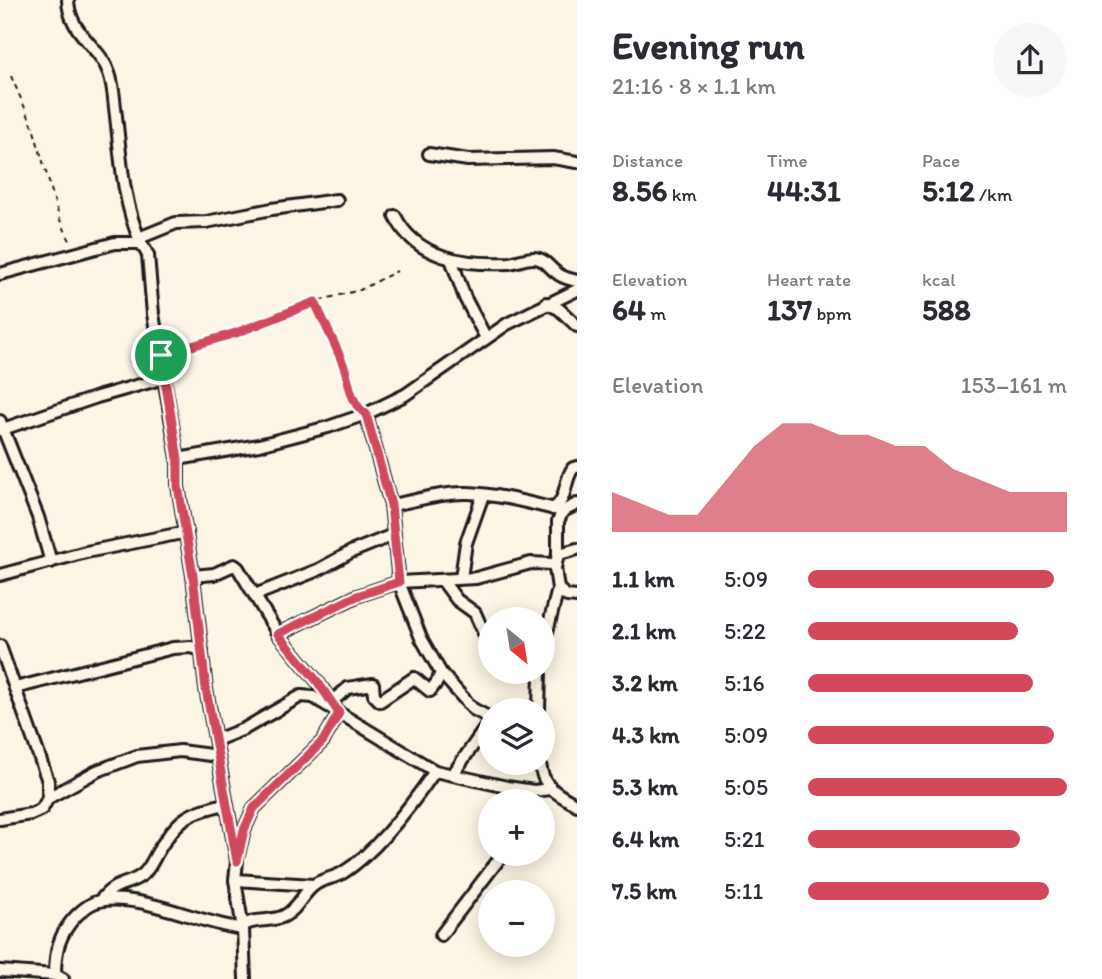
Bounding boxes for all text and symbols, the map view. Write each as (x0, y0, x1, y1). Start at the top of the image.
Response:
text: Evening run (612, 23, 805, 69)
button: share (993, 23, 1067, 97)
text: 21:16 · 8 × 1.1 km (612, 72, 776, 100)
text: Distance (612, 149, 683, 172)
text: Time (767, 149, 808, 172)
text: Pace (922, 149, 960, 172)
text: 8.56 (612, 172, 667, 209)
text: 44:31 (767, 172, 841, 209)
text: 5:12 (922, 172, 975, 209)
text: km (667, 183, 697, 206)
text: /km (975, 183, 1012, 206)
text: Elevation (612, 268, 688, 291)
text: Heart rate (767, 268, 851, 291)
text: kcal (922, 268, 956, 291)
text: 64 (612, 291, 646, 328)
text: 137 (767, 291, 812, 328)
text: 588 (922, 291, 971, 328)
text: m (646, 302, 666, 325)
text: bpm (812, 302, 852, 325)
pin (131, 325, 191, 385)
icon: arrive (142, 336, 180, 374)
text: Elevation (612, 371, 703, 399)
text: 153–161 m (961, 371, 1067, 399)
text: 1.1 km (612, 565, 675, 593)
text: 5:09 (724, 565, 768, 593)
north arrow (478, 607, 555, 684)
map controls (478, 607, 555, 957)
text: 2.1 km (612, 617, 676, 645)
text: 5:22 (724, 617, 766, 645)
text: 3.2 km (612, 669, 678, 697)
text: 5:16 (724, 669, 765, 697)
button: layers (478, 698, 555, 775)
text: 4.3 km (612, 721, 680, 749)
text: 5:09 (724, 721, 768, 749)
text: 5.3 km (612, 773, 678, 801)
text: 5:05 (724, 773, 768, 801)
button: + (478, 789, 555, 866)
text: 6.4 km (612, 825, 679, 853)
text: 5:21 (724, 825, 764, 853)
text: 7.5 km (612, 877, 677, 905)
text: 5:11 (724, 877, 763, 905)
button: − (478, 880, 555, 957)

